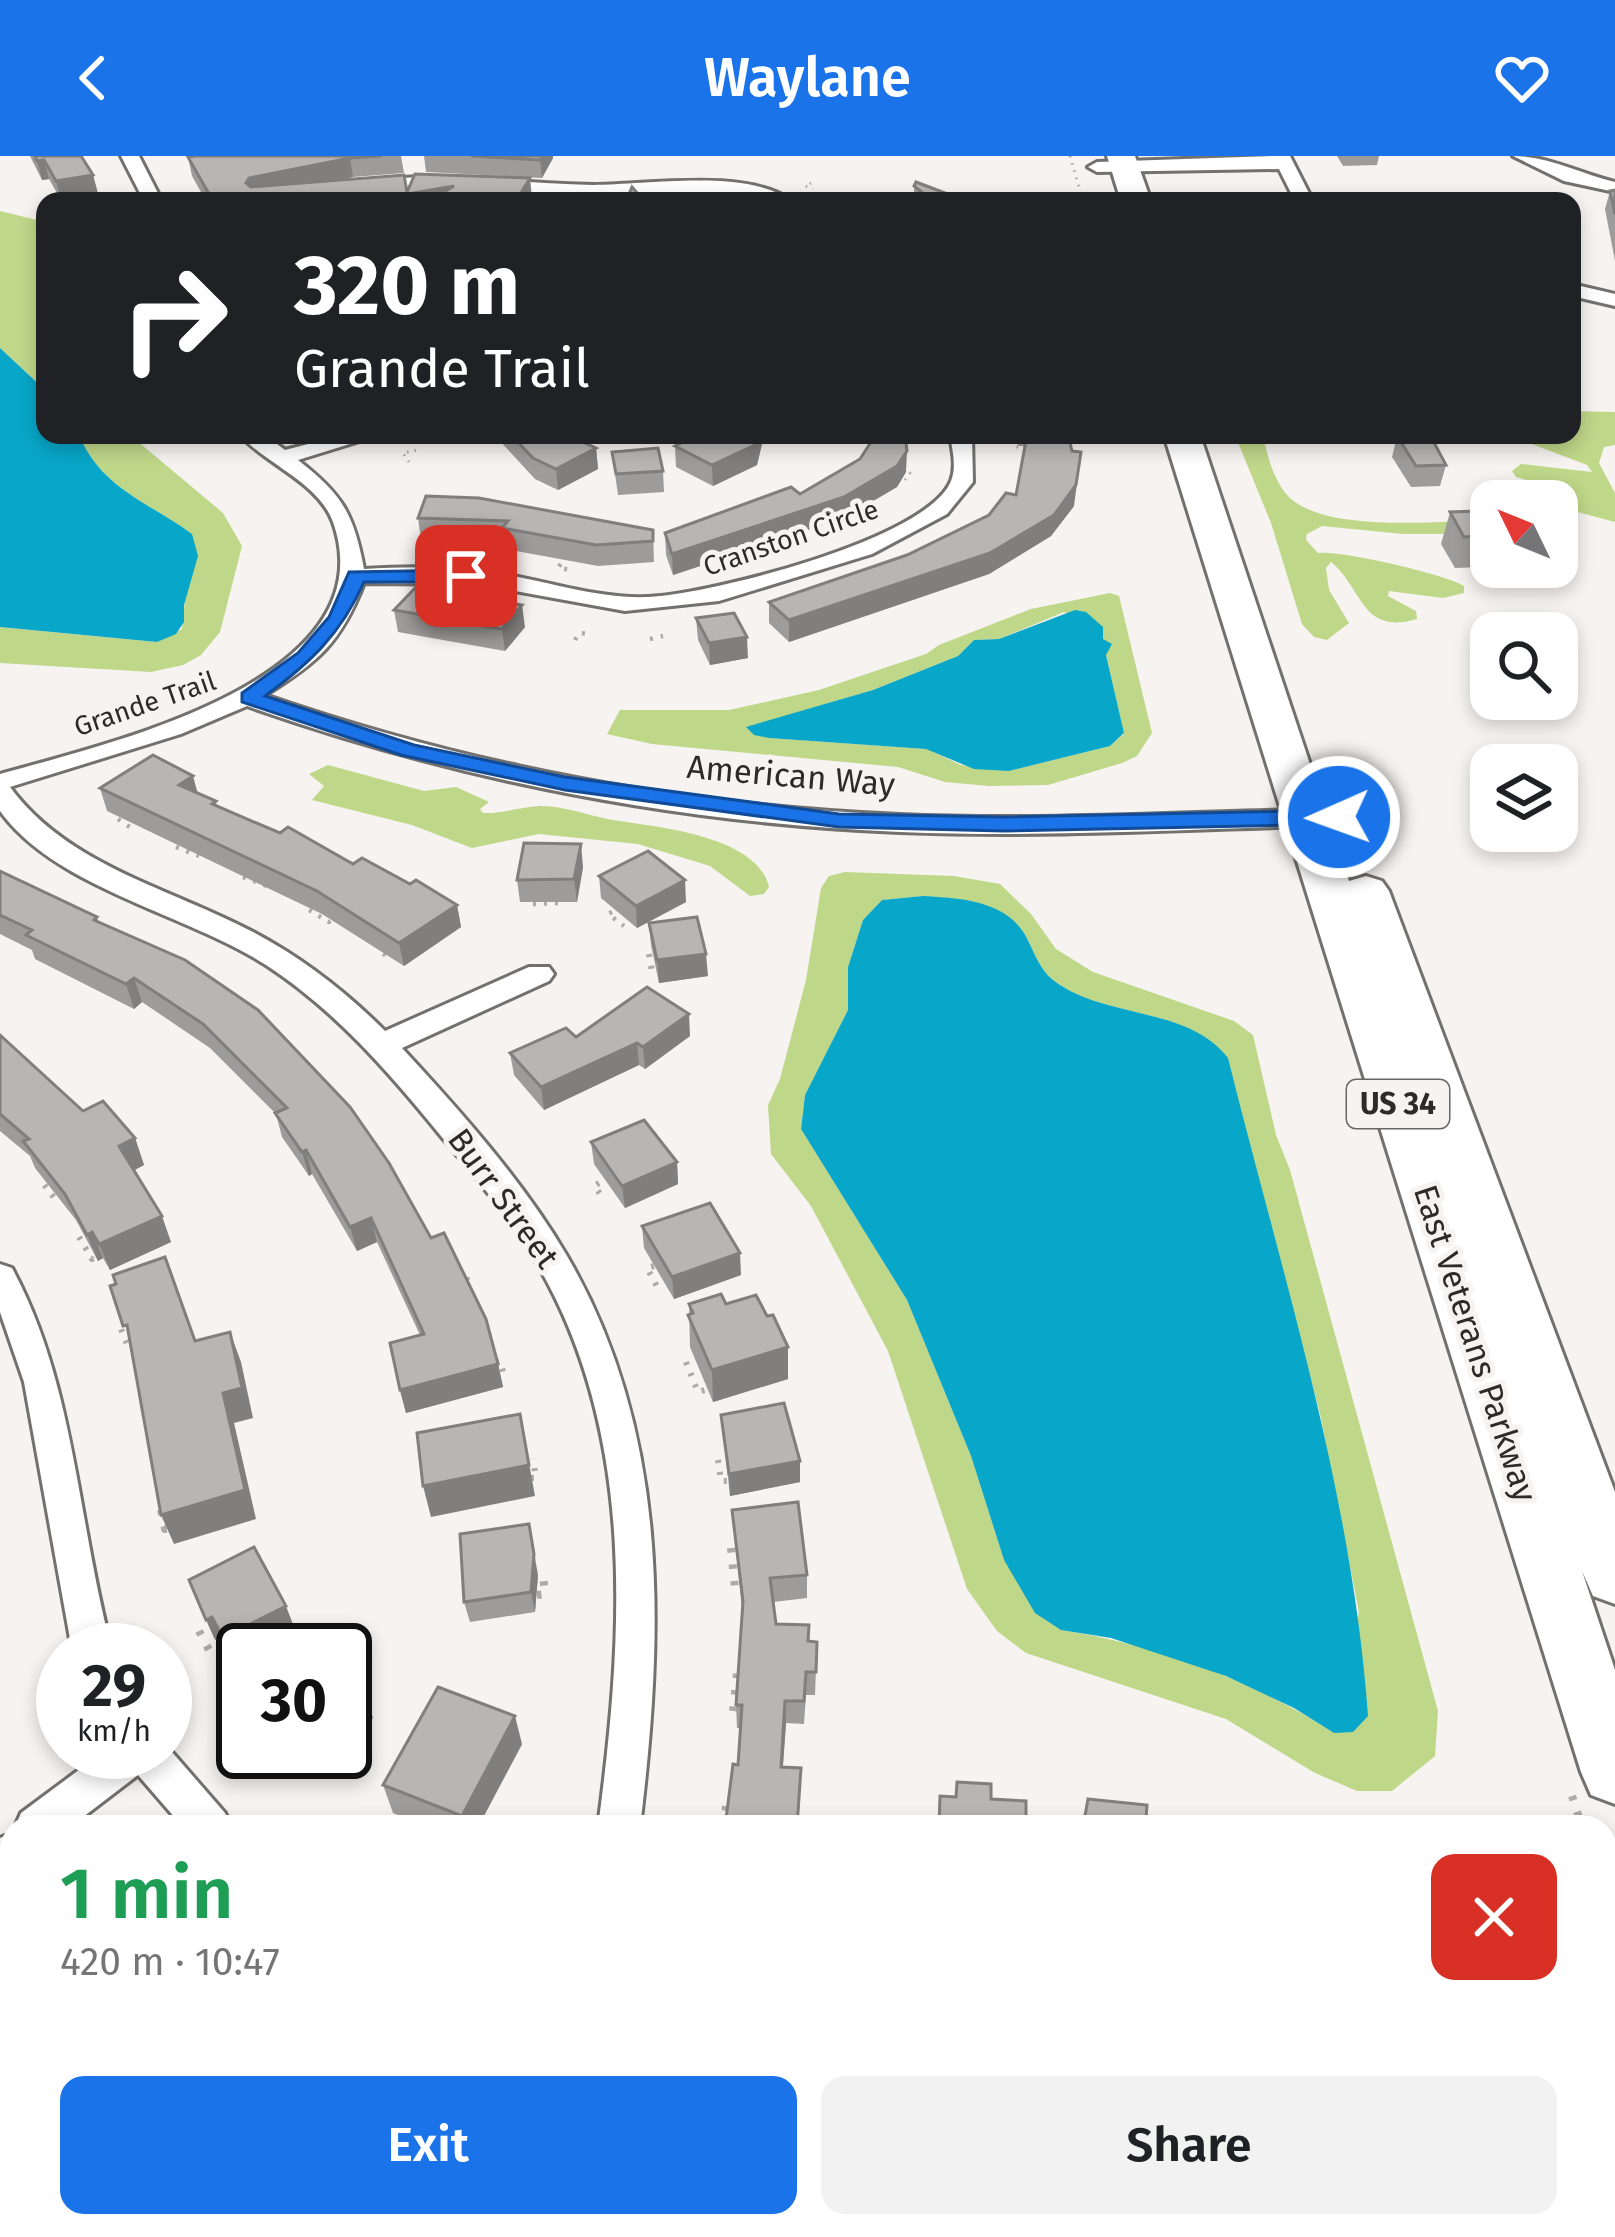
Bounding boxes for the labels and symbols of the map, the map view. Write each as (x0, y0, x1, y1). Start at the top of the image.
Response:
north arrow (1470, 480, 1578, 588)
street label: Cranston Circle (699, 493, 883, 583)
pin (415, 525, 517, 627)
street label: Grande Trail (70, 665, 220, 743)
street label: American Way (685, 747, 897, 805)
position arrow (1276, 754, 1402, 880)
road number: US 34 (1347, 1080, 1449, 1128)
street label: Burr Street (439, 1121, 567, 1276)
street label: East Veterans Parkway (1405, 1180, 1545, 1507)
speed limit sign: 30 (216, 1623, 372, 1779)

